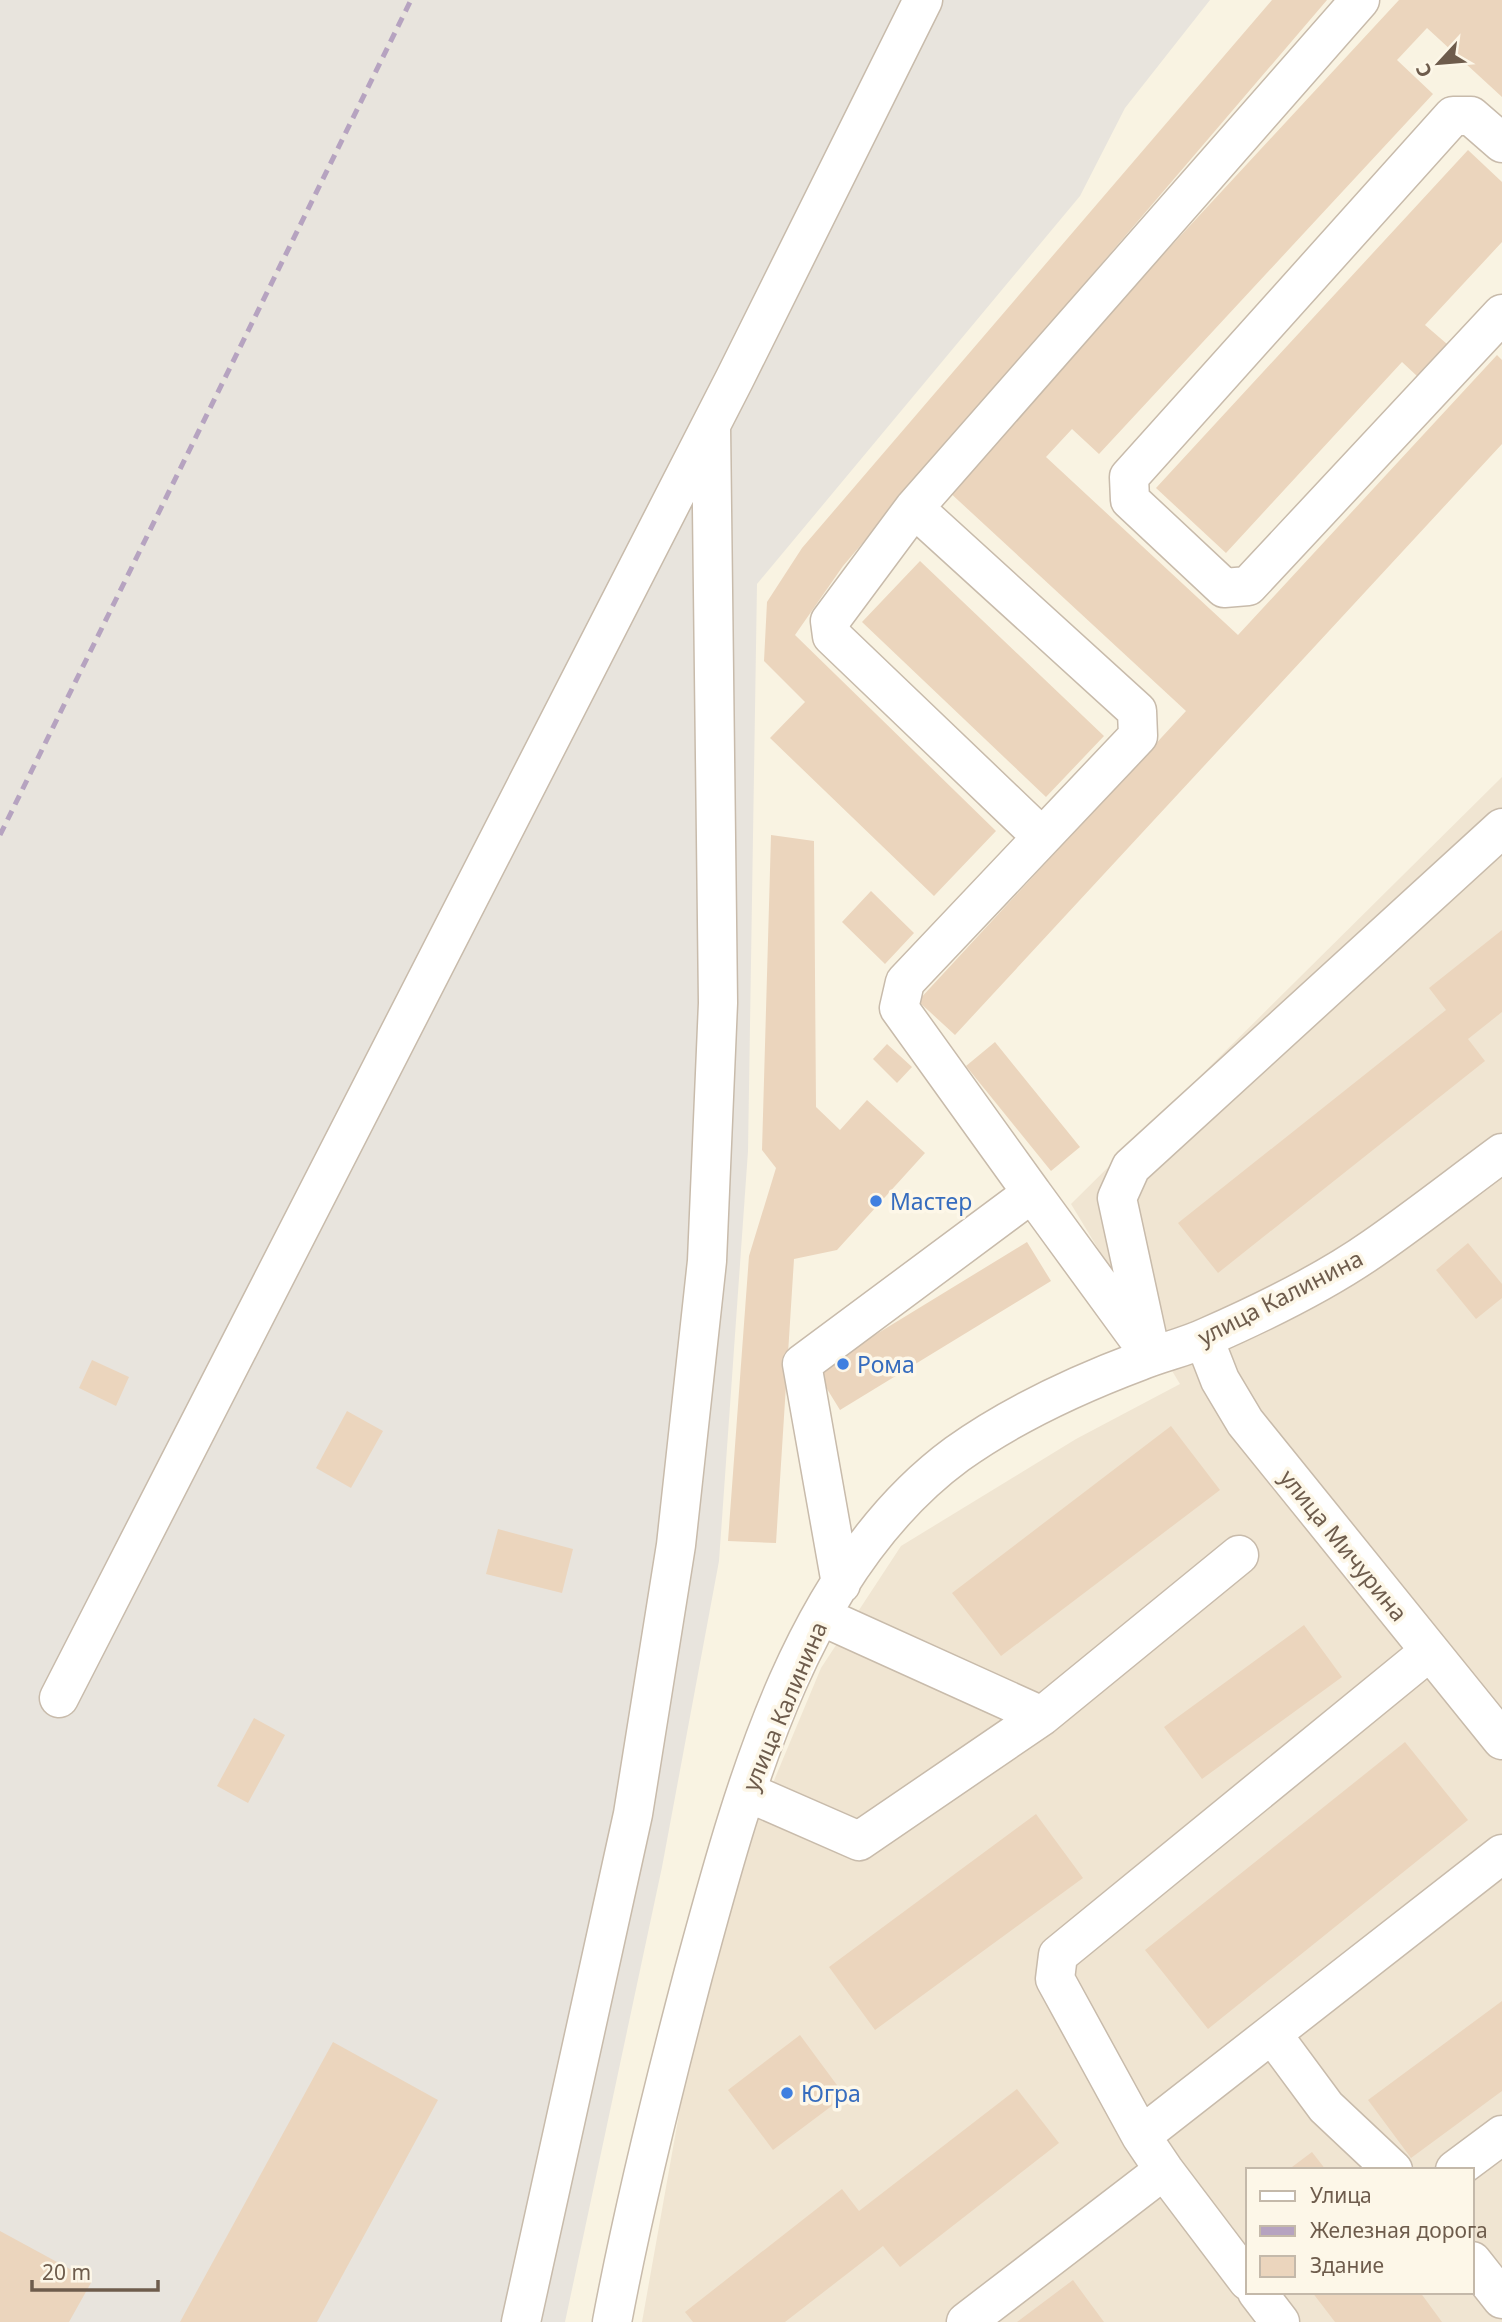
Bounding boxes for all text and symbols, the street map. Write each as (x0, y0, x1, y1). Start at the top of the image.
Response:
north arrow (1404, 28, 1474, 98)
text: С (1409, 59, 1438, 82)
place label: Мастер (890, 1185, 972, 1217)
marker: Мастер (868, 1193, 884, 1209)
street label: улица Калинина (1192, 1242, 1368, 1352)
place label: Рома (857, 1348, 915, 1380)
marker: Рома (835, 1356, 851, 1372)
street label: улица Мичурина (1273, 1462, 1415, 1628)
street label: улица Калинина (734, 1616, 834, 1796)
place label: Югра (801, 2077, 861, 2109)
marker: Югра (779, 2085, 795, 2101)
legend (1246, 2168, 1474, 2294)
text: Улица (1310, 2181, 1372, 2209)
text: Железная дорога (1310, 2216, 1488, 2244)
scale bar (32, 2248, 158, 2292)
text: Здание (1310, 2251, 1384, 2279)
text: 20 m (42, 2258, 91, 2286)

